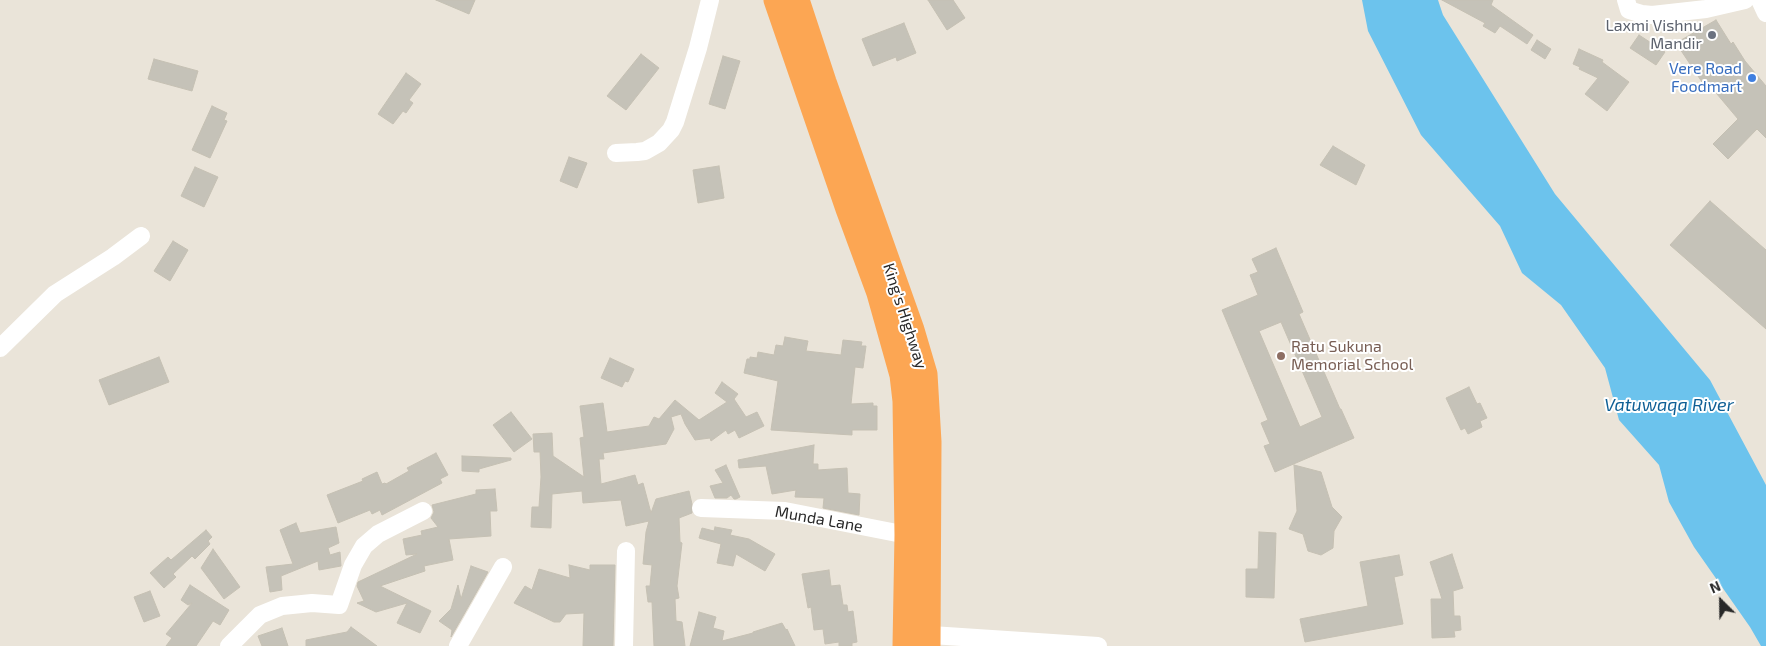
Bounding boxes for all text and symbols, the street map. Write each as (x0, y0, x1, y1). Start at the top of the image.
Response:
place label: Laxmi Vishnu Mandir (1605, 16, 1702, 54)
marker: Laxmi Vishnu Mandir (1706, 29, 1718, 41)
place label: Vere Road Foodmart (1669, 59, 1742, 97)
marker: Vere Road Foodmart (1746, 72, 1758, 84)
street label: King's Highway (879, 261, 931, 371)
place label: Ratu Sukuna Memorial School (1291, 337, 1413, 375)
marker: Ratu Sukuna Memorial School (1275, 350, 1287, 362)
water label: Vatuwaqa River (1604, 394, 1734, 416)
street label: Munda Lane (774, 502, 864, 536)
north arrow (1696, 576, 1746, 626)
text: N (1707, 577, 1723, 597)

